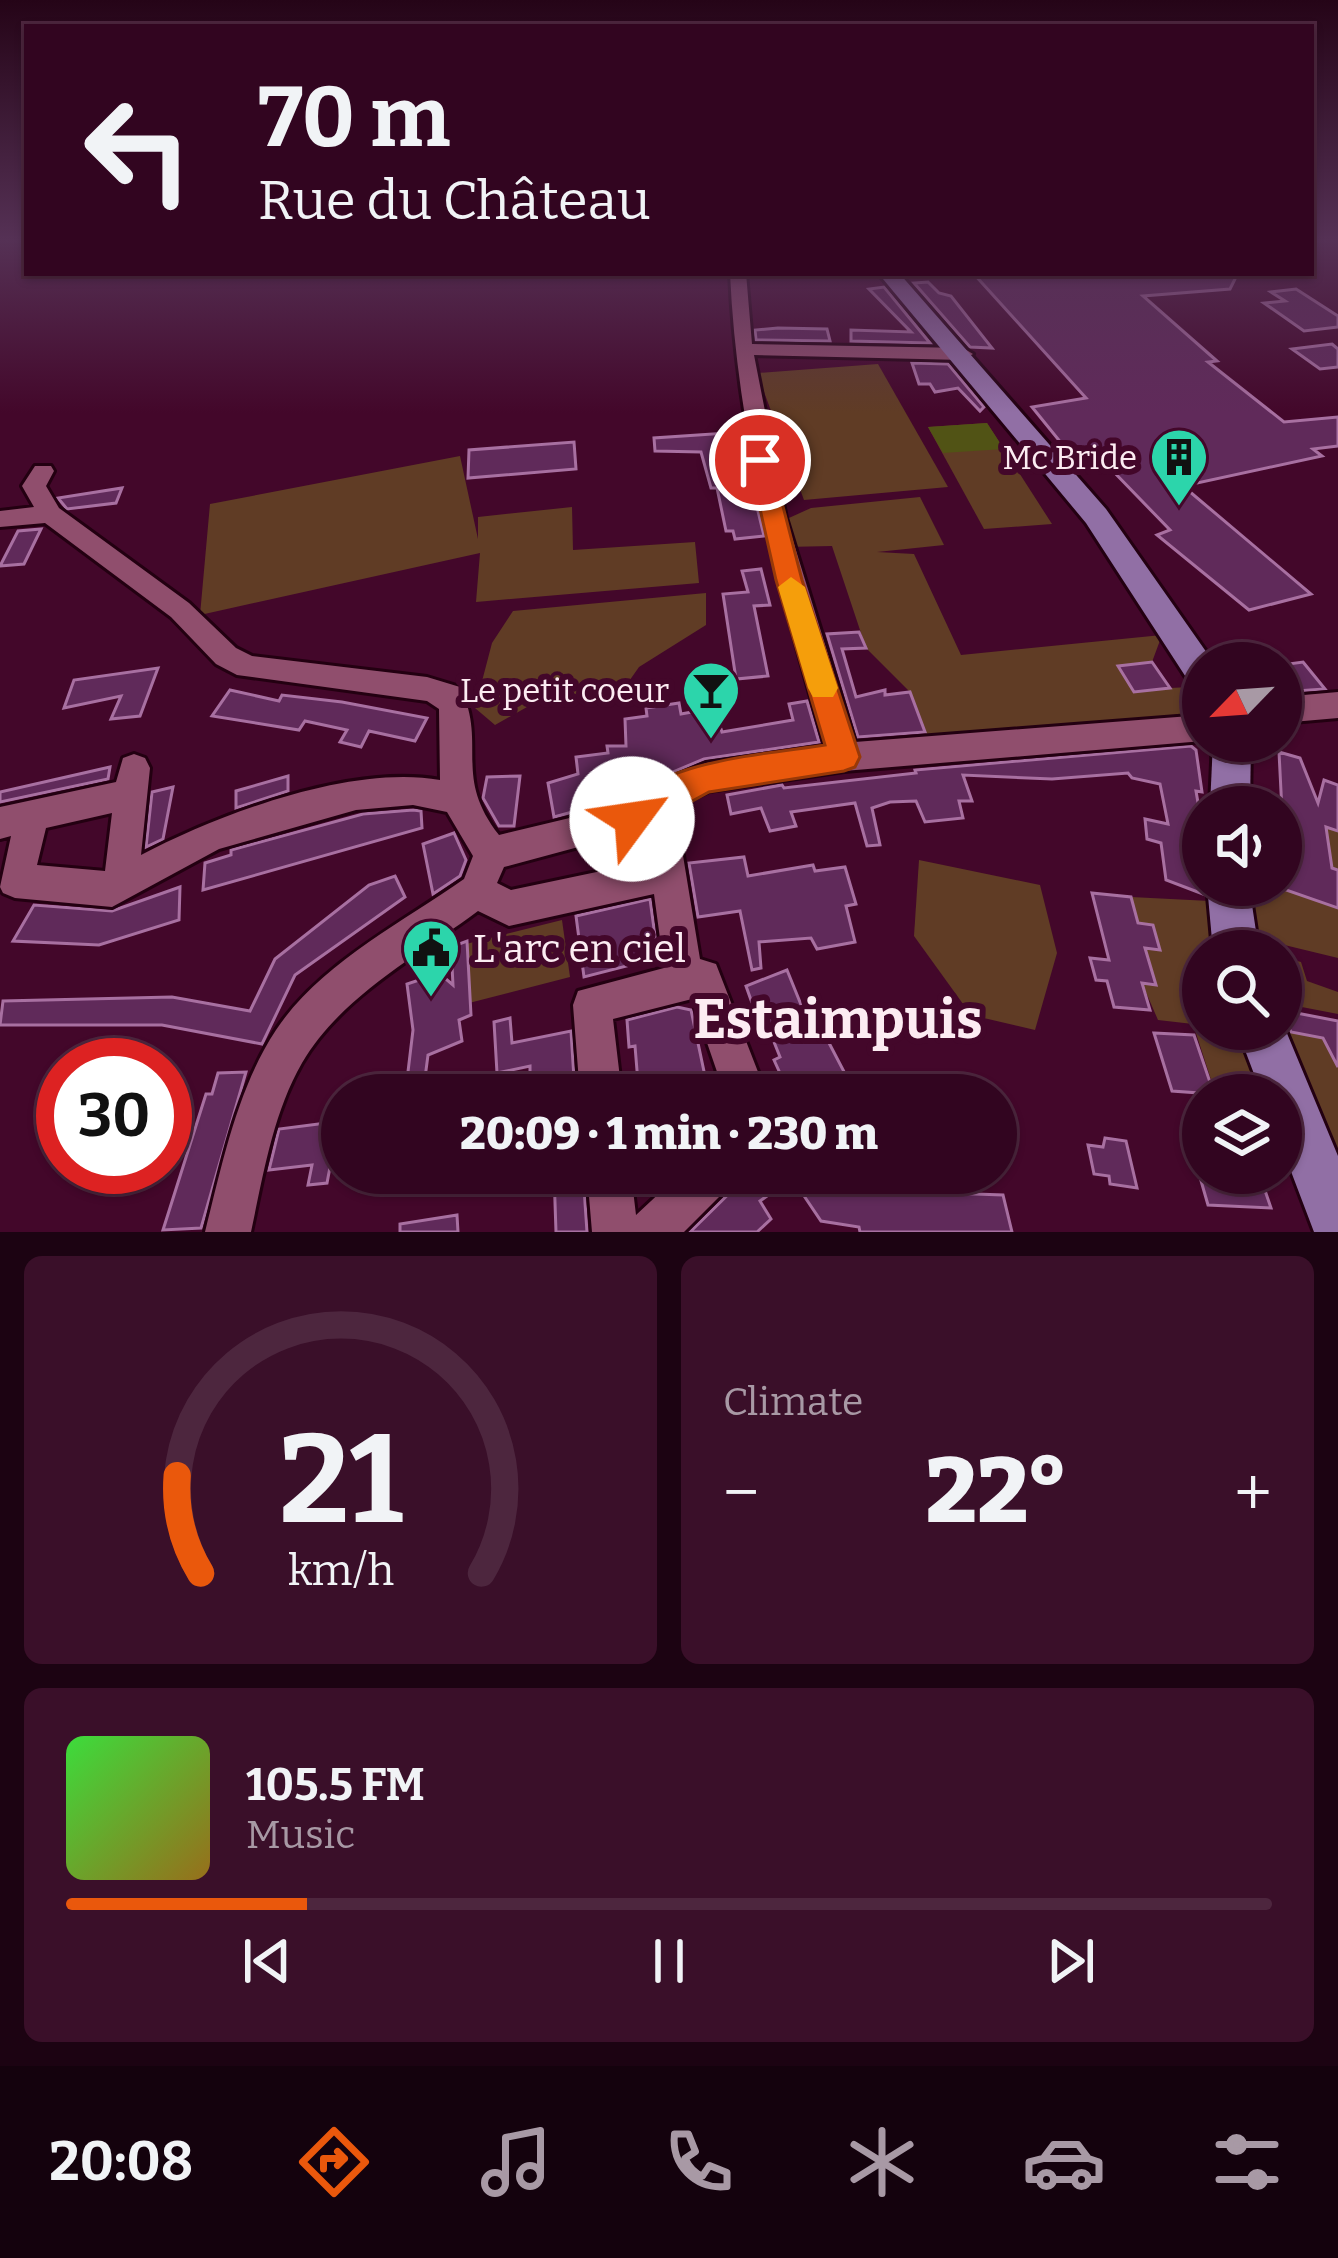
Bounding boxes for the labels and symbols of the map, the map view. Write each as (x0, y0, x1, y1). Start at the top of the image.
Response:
pin (709, 409, 811, 511)
building icon: Mc Bride (1148, 426, 1210, 508)
place label: Mc Bride (1002, 438, 1137, 478)
north arrow (1182, 642, 1302, 762)
bar icon: Le petit coeur (680, 659, 742, 741)
place label: Le petit coeur (460, 671, 669, 711)
position arrow (569, 756, 695, 882)
public building icon: L'arc en ciel (400, 917, 462, 999)
place label: L'arc en ciel (473, 926, 686, 972)
district label: Estaimpuis (693, 988, 983, 1052)
speed limit sign: 30 (36, 1038, 192, 1194)

